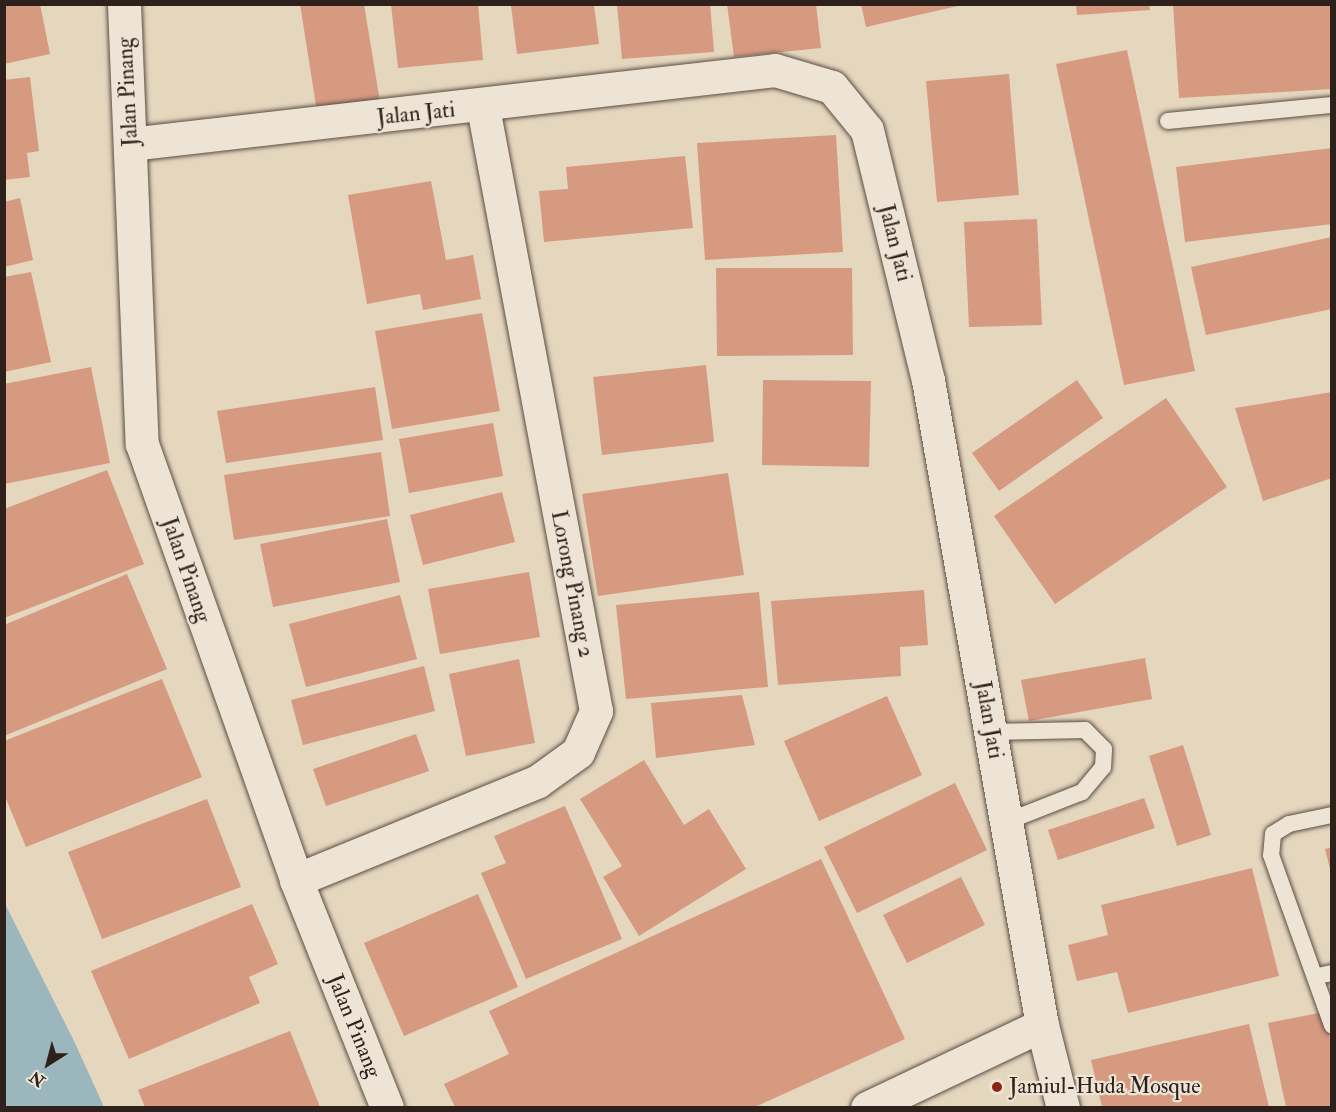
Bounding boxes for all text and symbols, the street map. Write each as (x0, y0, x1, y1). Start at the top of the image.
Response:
street label: Jalan Pinang (112, 37, 144, 147)
street label: Jalan Jati (376, 97, 456, 131)
street label: Jalan Jati (873, 202, 917, 284)
street label: Lorong Pinang 2 (545, 508, 599, 660)
street label: Jalan Pinang (156, 514, 216, 626)
street label: Jalan Jati (969, 679, 1009, 761)
street label: Jalan Pinang (321, 970, 387, 1082)
north arrow (18, 1034, 78, 1094)
text: N (26, 1066, 49, 1091)
place label: Jamiul-Huda Mosque (1009, 1074, 1200, 1100)
marker: Jamiul-Huda Mosque (990, 1080, 1004, 1094)

